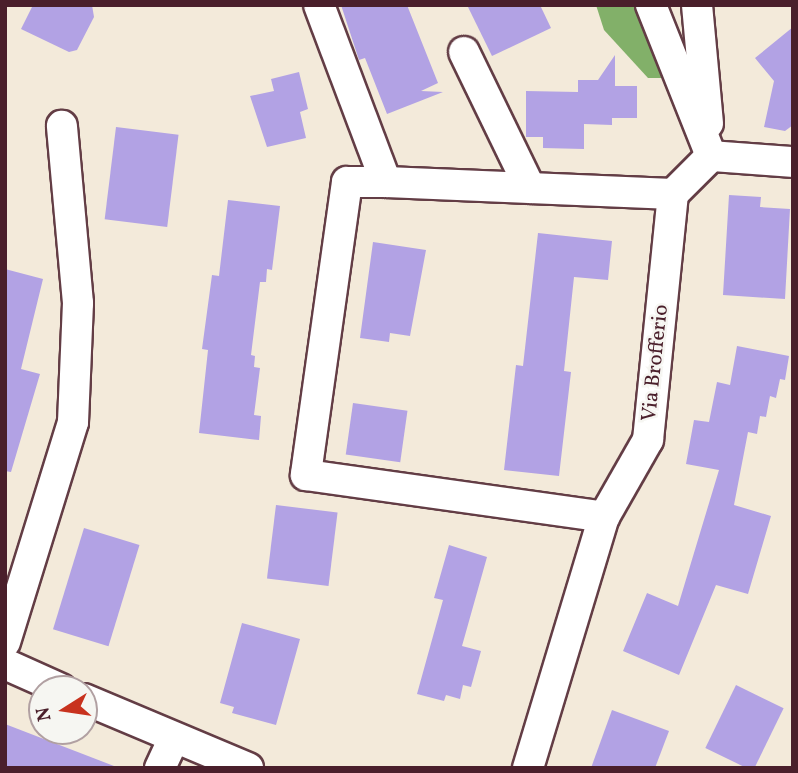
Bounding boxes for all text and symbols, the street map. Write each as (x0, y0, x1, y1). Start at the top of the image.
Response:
street label: Via Brofferio (637, 303, 675, 423)
north arrow (28, 675, 98, 745)
text: N (30, 705, 59, 723)

